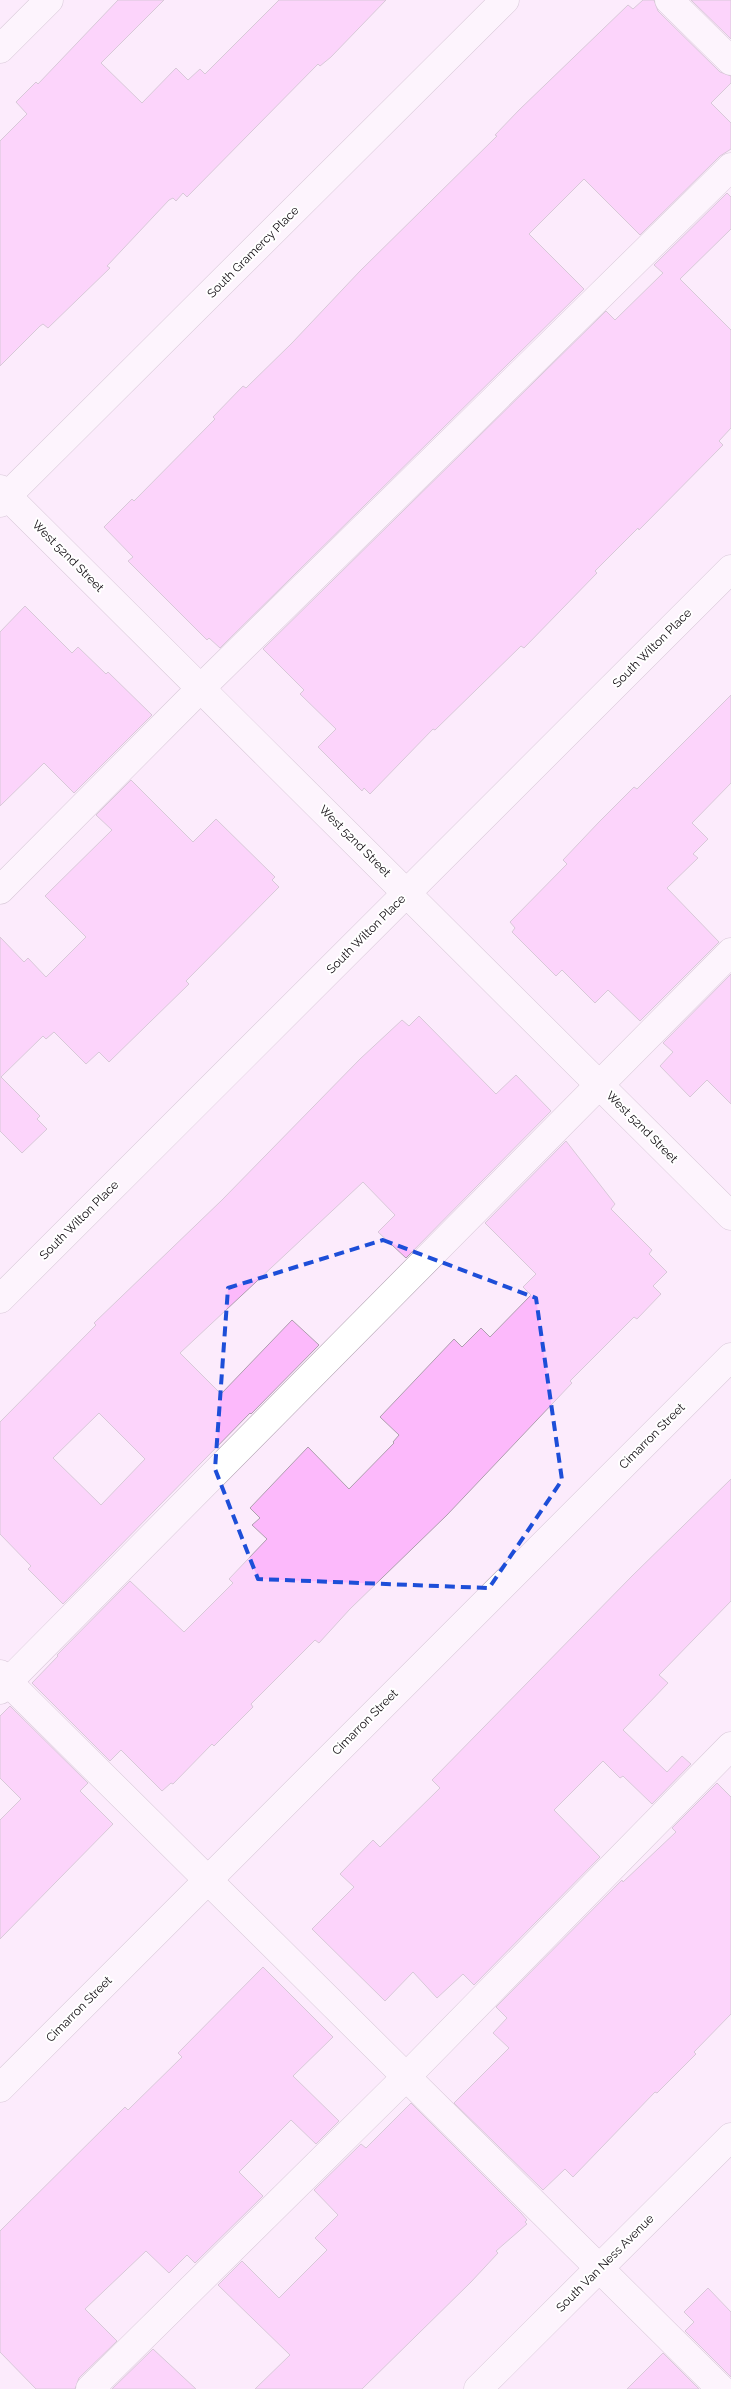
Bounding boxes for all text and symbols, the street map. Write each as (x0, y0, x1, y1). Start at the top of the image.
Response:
street label: South Gramercy Place (204, 203, 302, 301)
street label: West 52nd Street (29, 517, 107, 595)
street label: South Wilton Place (610, 606, 694, 690)
street label: West 52nd Street (316, 802, 394, 880)
street label: South Wilton Place (324, 892, 408, 976)
street label: West 52nd Street (603, 1088, 681, 1166)
street label: South Wilton Place (37, 1178, 121, 1262)
street label: Cimarron Street (616, 1400, 688, 1472)
street label: Cimarron Street (329, 1686, 401, 1758)
street label: Cimarron Street (43, 1973, 115, 2045)
street label: South Van Ness Avenue (553, 2211, 657, 2315)

